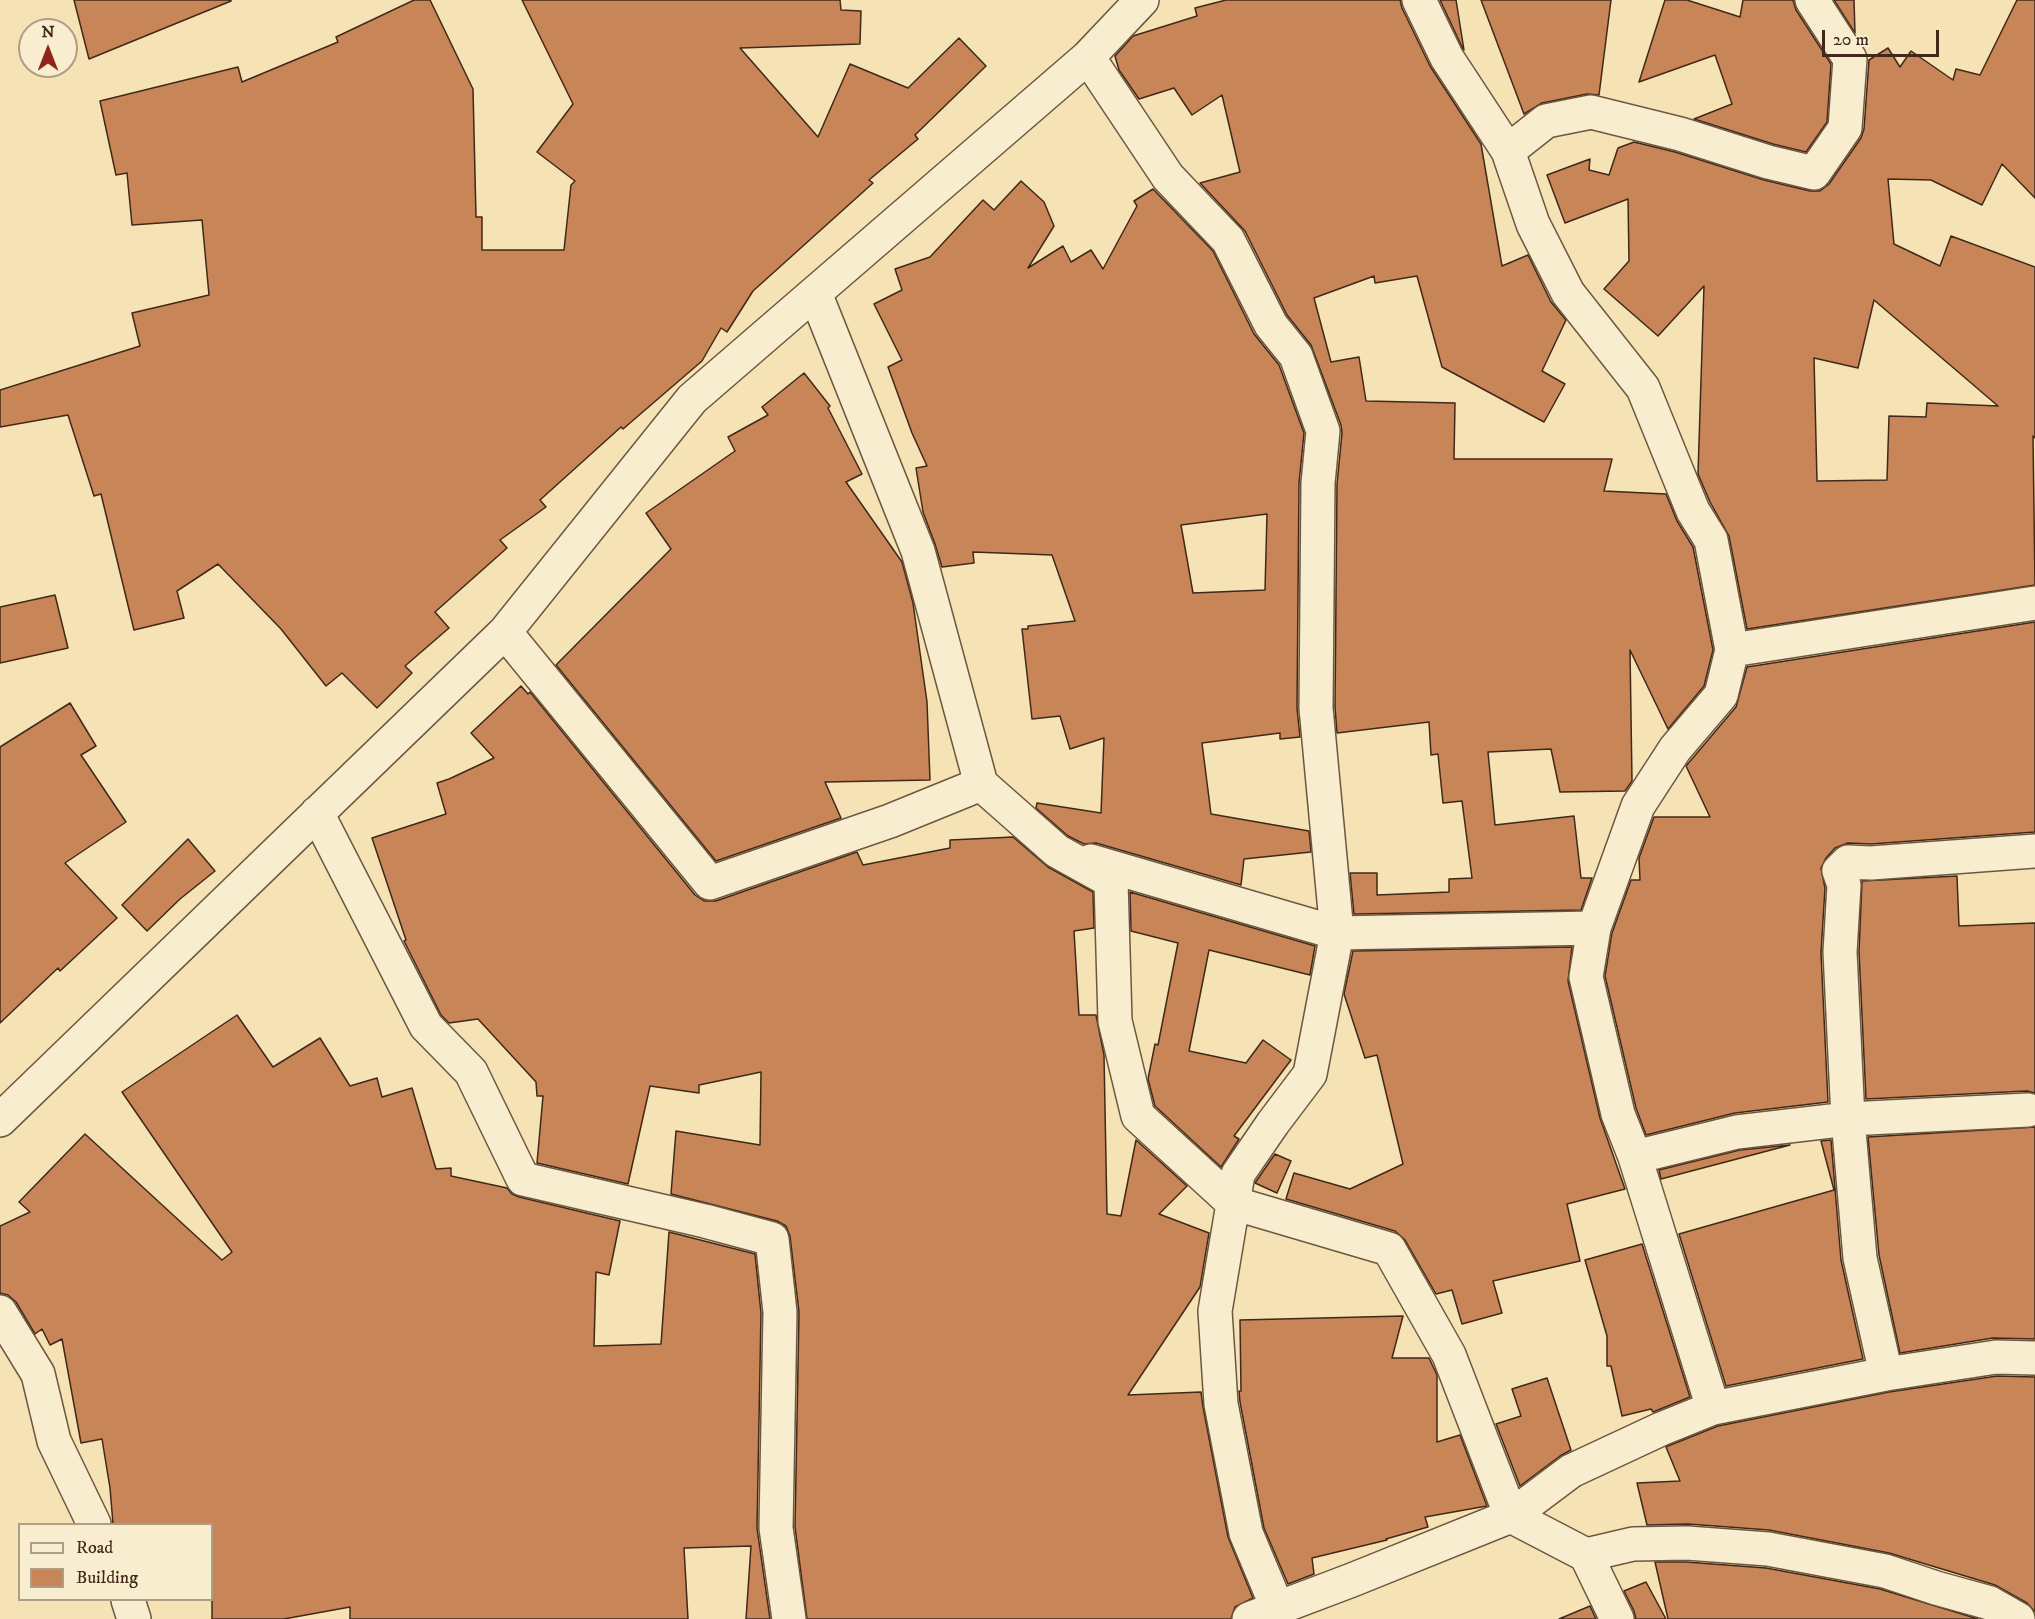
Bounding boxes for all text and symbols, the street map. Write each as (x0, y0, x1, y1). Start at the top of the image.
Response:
north arrow (18, 18, 78, 78)
scale bar (1825, 18, 1942, 56)
text: N (41, 22, 55, 42)
text: 20 m (1833, 29, 1869, 51)
legend (18, 1523, 213, 1601)
text: Road (76, 1537, 113, 1559)
text: Building (76, 1567, 138, 1589)

